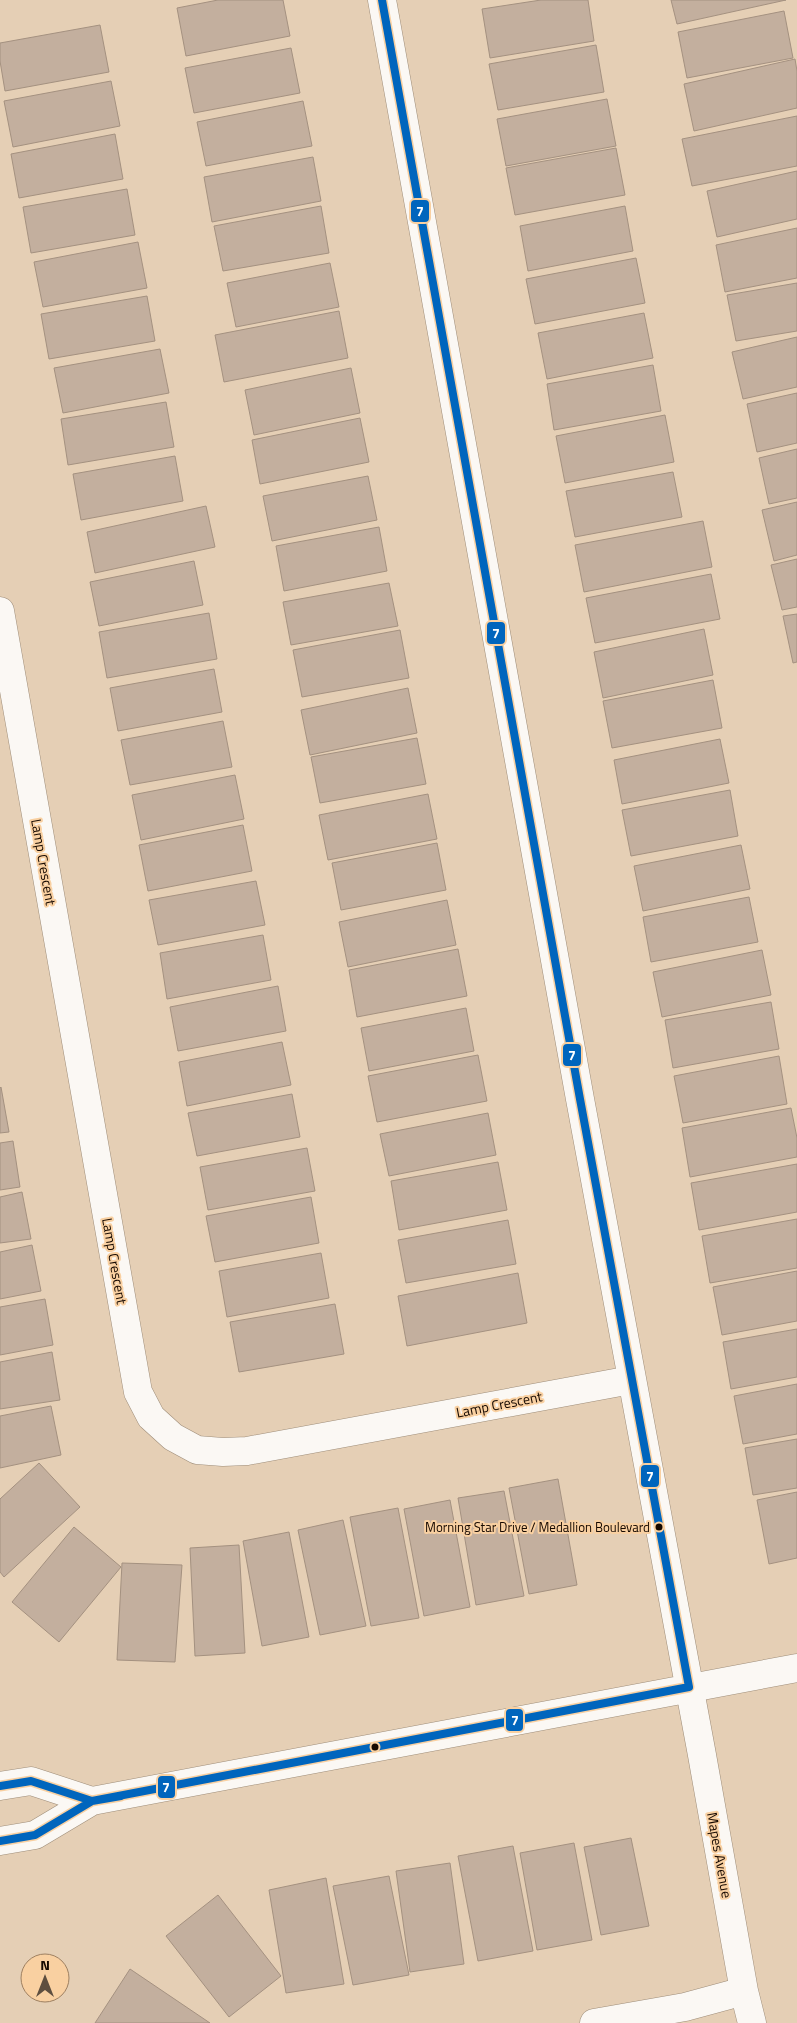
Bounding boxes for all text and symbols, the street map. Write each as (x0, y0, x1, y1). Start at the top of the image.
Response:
line badge: 7 (410, 199, 430, 223)
text: 7 (416, 200, 424, 221)
line badge: 7 (486, 621, 506, 645)
text: 7 (492, 622, 500, 643)
street label: Lamp Crescent (26, 817, 62, 907)
line badge: 7 (562, 1043, 582, 1067)
text: 7 (568, 1044, 576, 1065)
street label: Lamp Crescent (97, 1216, 133, 1306)
street label: Lamp Crescent (454, 1385, 544, 1423)
line badge: 7 (640, 1464, 660, 1488)
text: 7 (646, 1465, 654, 1486)
place label: Morning Star Drive / Medallion Boulevard (425, 1517, 650, 1537)
marker: Morning Star Drive / Medallion Boulevard (654, 1522, 664, 1532)
line badge: 7 (505, 1708, 524, 1732)
text: 7 (511, 1709, 519, 1730)
unlabelled marker (370, 1742, 380, 1752)
line badge: 7 (157, 1775, 176, 1799)
text: 7 (162, 1776, 170, 1797)
street label: Mapes Avenue (702, 1811, 738, 1899)
north arrow (20, 1953, 70, 2003)
text: N (40, 1954, 50, 1975)

